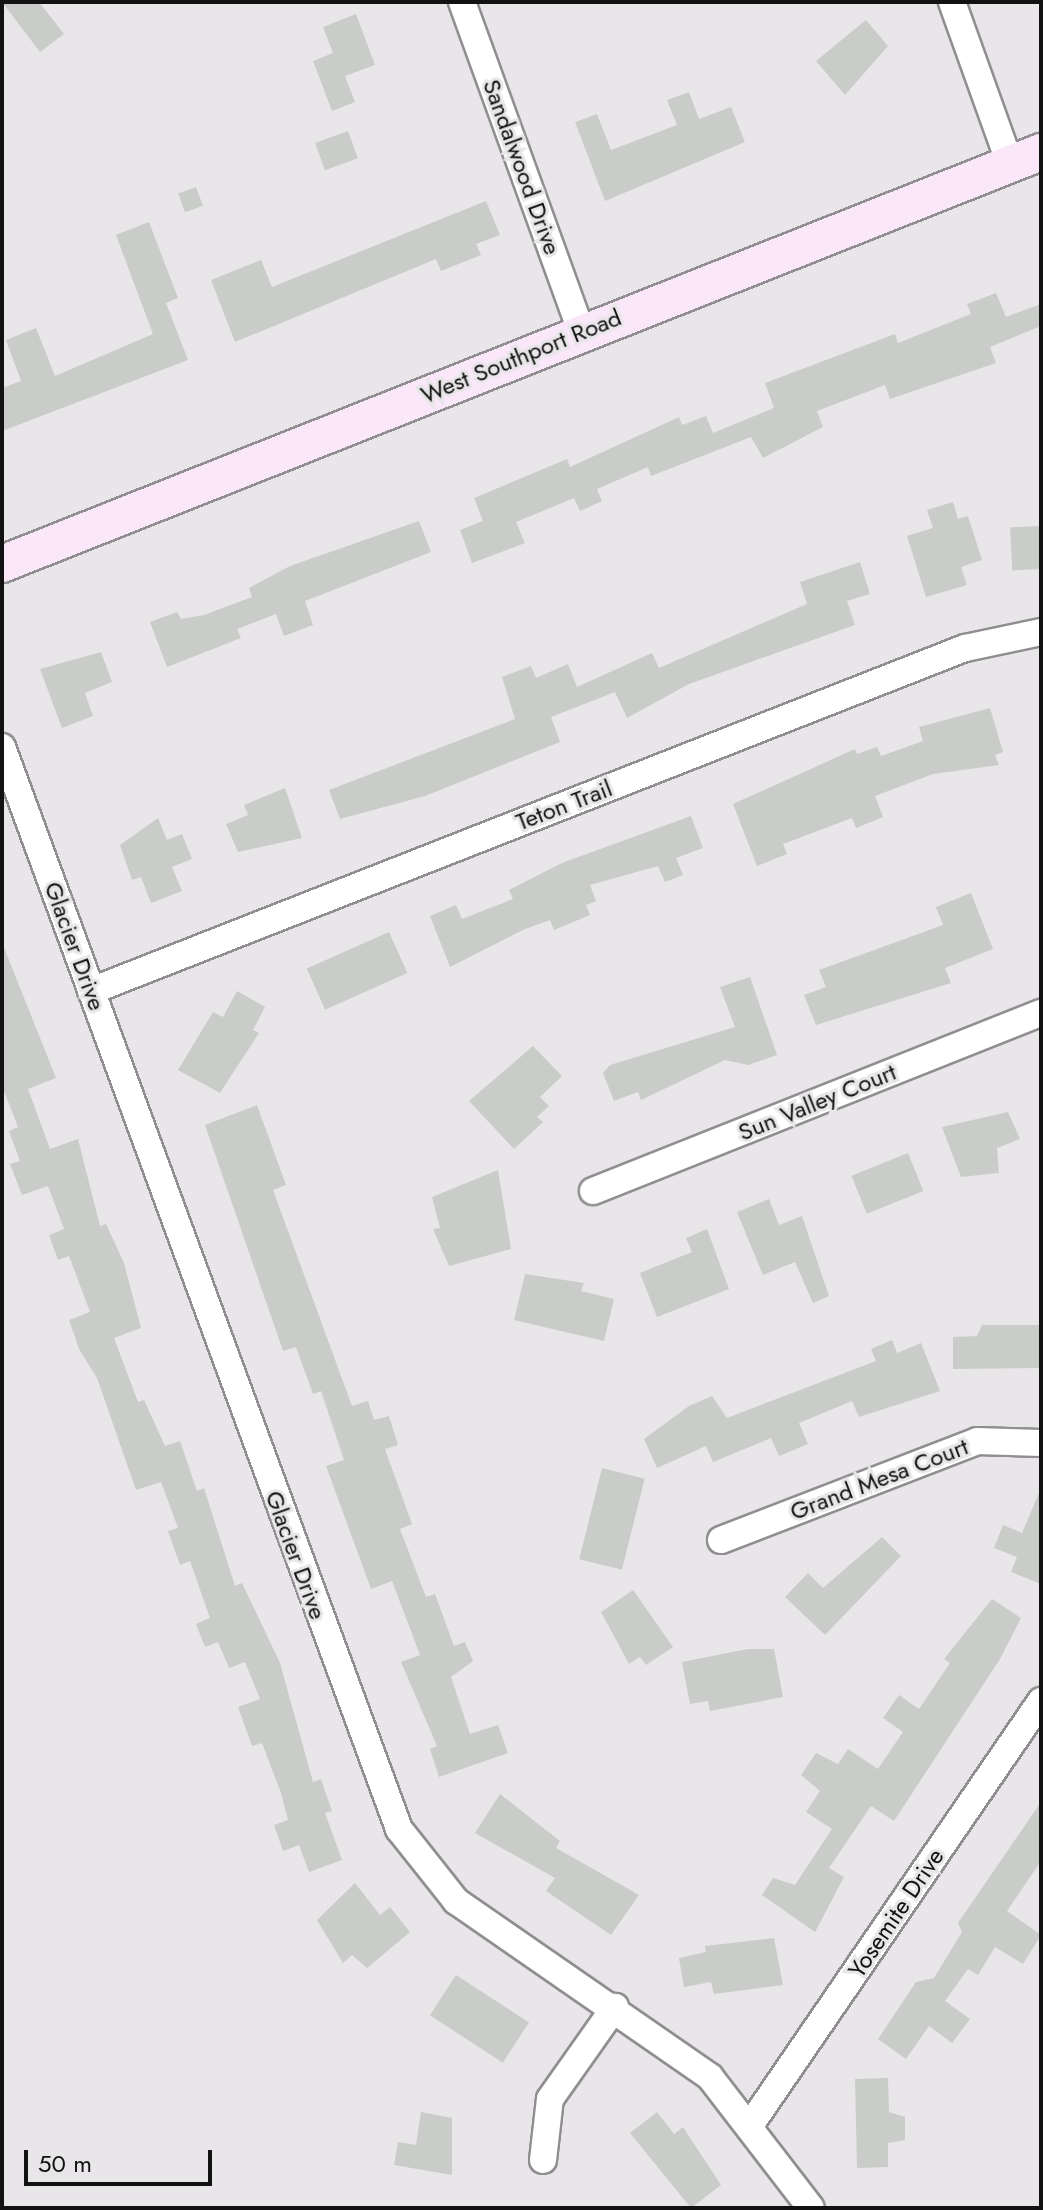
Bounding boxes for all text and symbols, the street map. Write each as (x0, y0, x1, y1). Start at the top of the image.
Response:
street label: Sandalwood Drive (477, 75, 567, 259)
street label: West Southport Road (416, 303, 626, 409)
street label: Teton Trail (512, 774, 616, 836)
street label: Glacier Drive (38, 878, 112, 1014)
street label: Sun Valley Court (734, 1057, 900, 1147)
street label: Grand Mesa Court (786, 1432, 972, 1526)
street label: Glacier Drive (259, 1487, 333, 1623)
street label: Yosemite Drive (842, 1843, 950, 1983)
scale bar (28, 2134, 216, 2184)
text: 50 m (38, 2146, 92, 2181)

